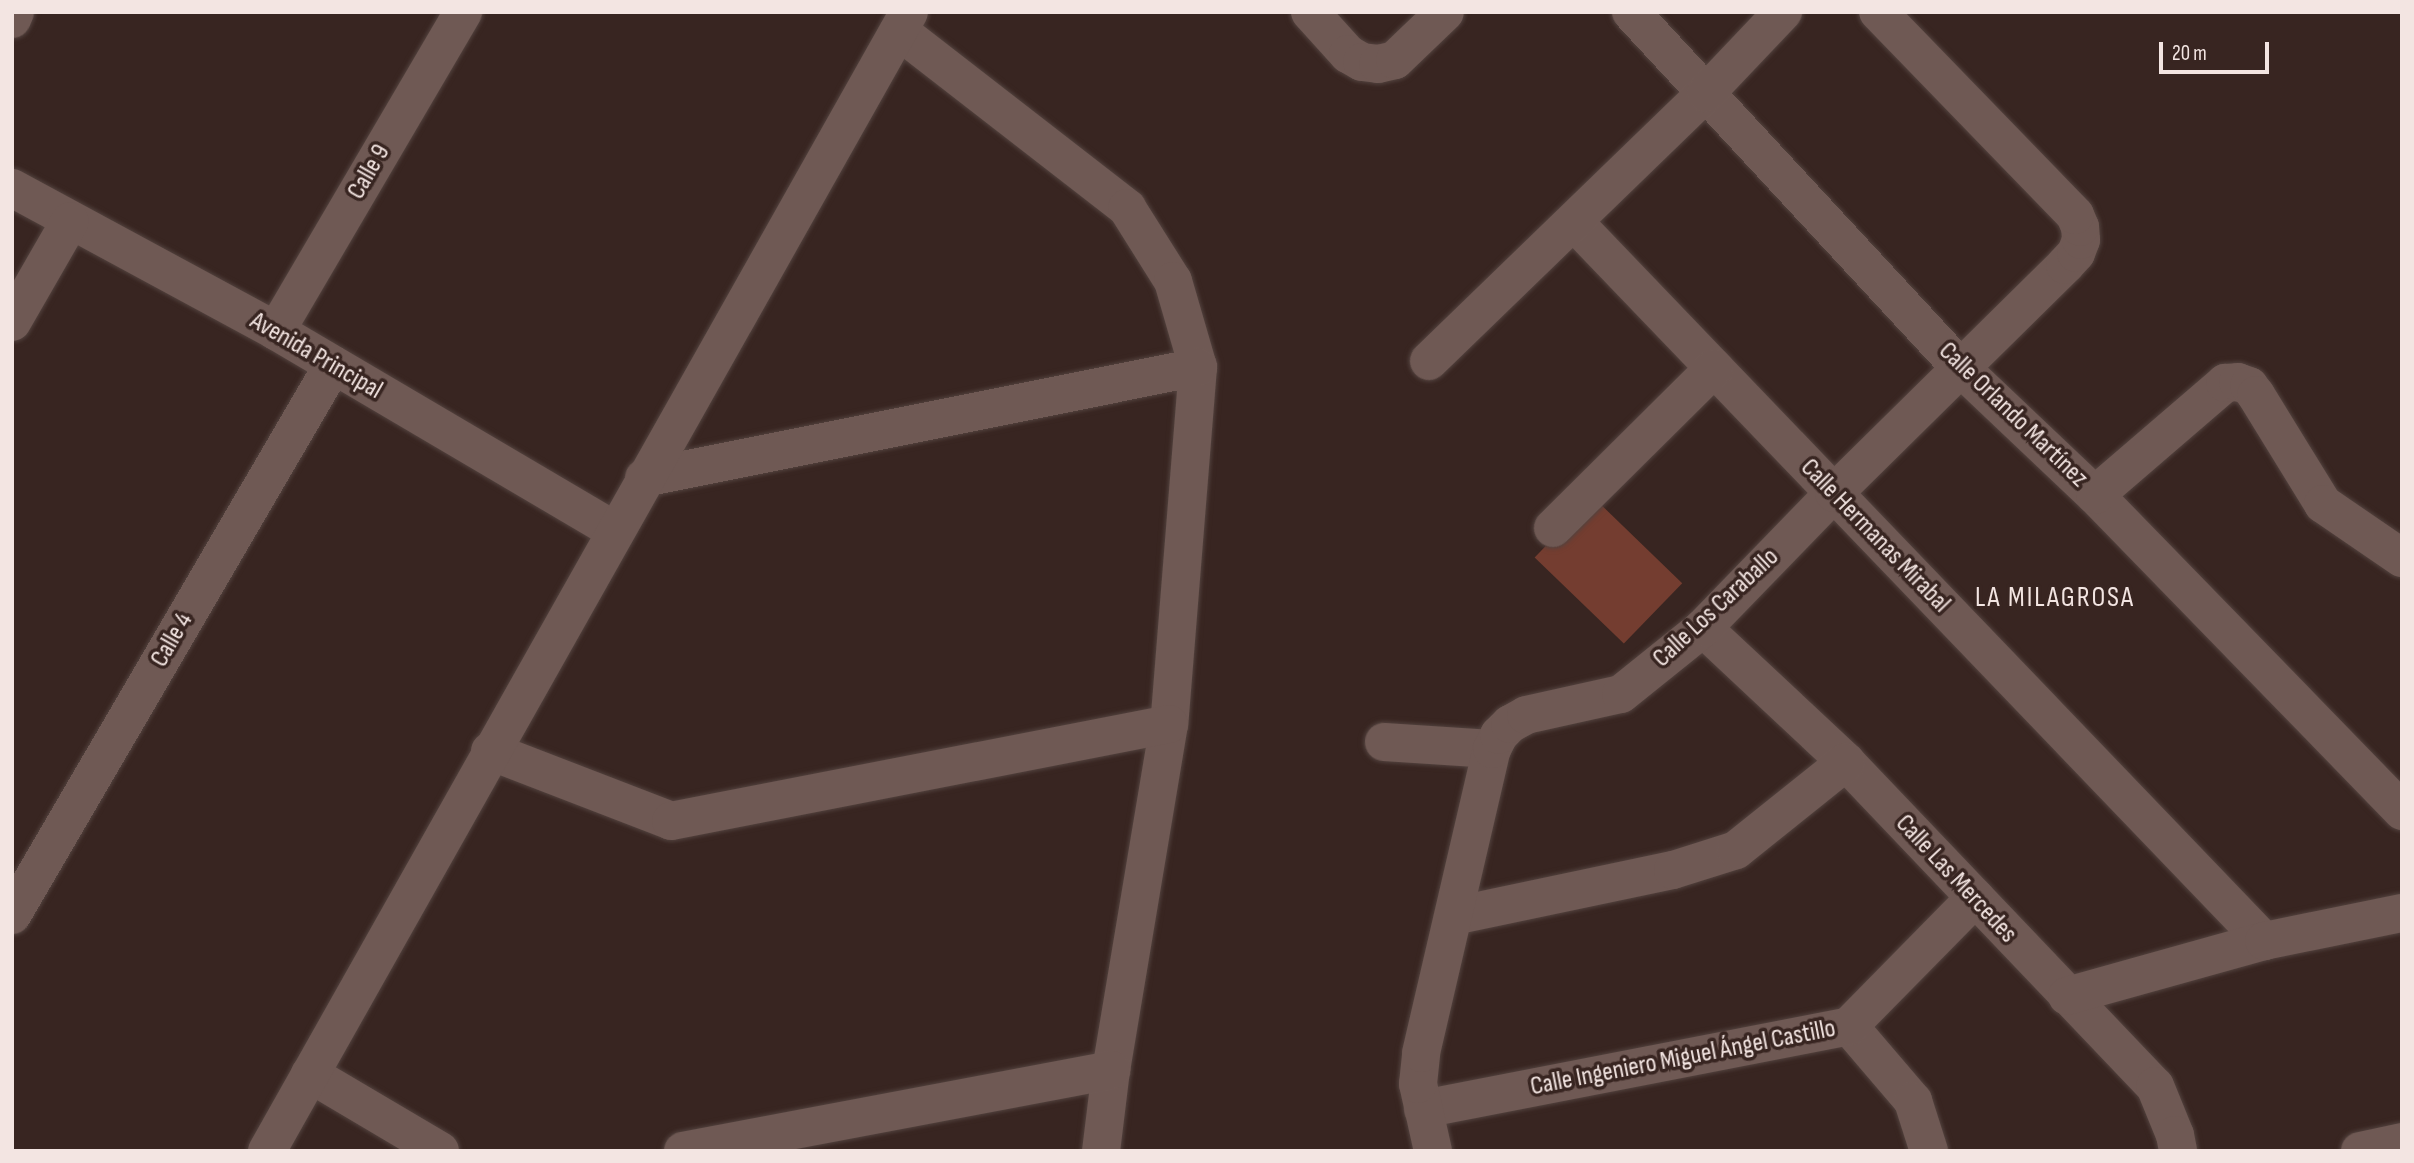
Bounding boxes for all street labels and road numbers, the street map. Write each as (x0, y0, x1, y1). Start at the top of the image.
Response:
street label: Calle 9 (341, 139, 397, 205)
street label: Avenida Principal (244, 306, 388, 406)
street label: Calle Orlando Martínez (1932, 336, 2094, 494)
street label: Calle Hermanas Mirabal (1794, 453, 1956, 619)
street label: Calle Los Caraballo (1647, 542, 1785, 674)
street label: Calle 4 (144, 607, 200, 673)
street label: Calle Las Mercedes (1889, 808, 2023, 950)
street label: Calle Ingeniero Miguel Ángel Castillo (1528, 1013, 1838, 1103)

